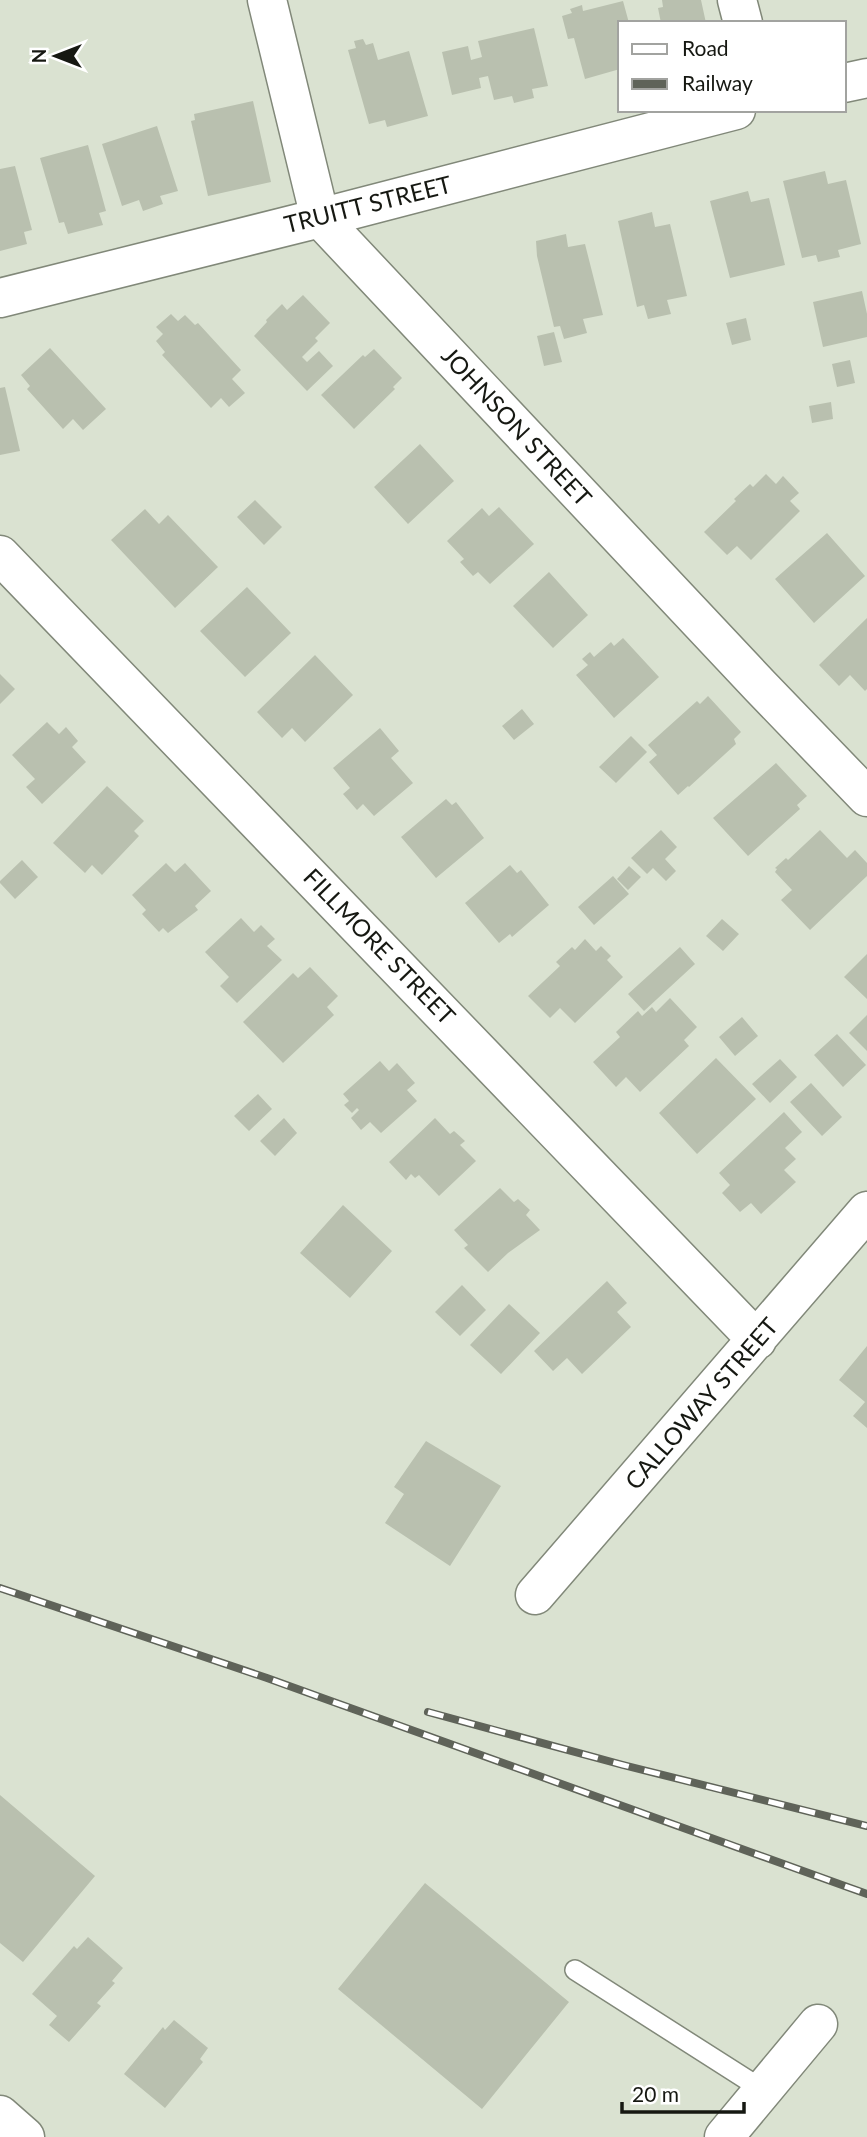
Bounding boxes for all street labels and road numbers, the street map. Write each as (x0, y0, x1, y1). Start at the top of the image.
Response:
street label: TRUITT STREET (281, 169, 454, 238)
street label: JOHNSON STREET (436, 340, 598, 511)
street label: FILLMORE STREET (298, 862, 462, 1030)
street label: CALLOWAY STREET (618, 1311, 783, 1495)

